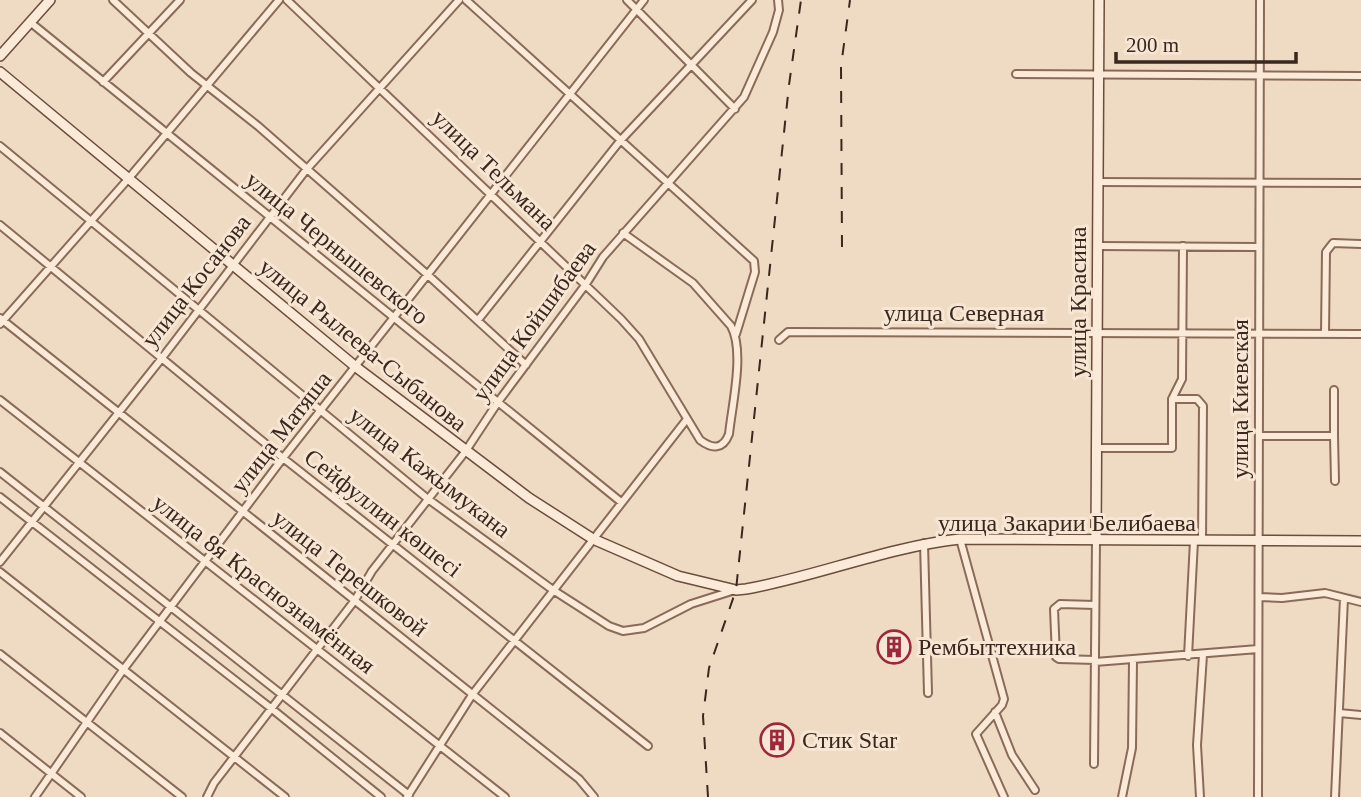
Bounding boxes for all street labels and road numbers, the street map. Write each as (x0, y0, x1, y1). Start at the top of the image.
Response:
street label: улица Тельмана (427, 104, 561, 236)
street label: улица Чернышевского (241, 166, 433, 330)
street label: улица Косанова (136, 209, 256, 352)
street label: улица Красина (1065, 226, 1091, 377)
street label: улица Койшибаева (467, 236, 601, 406)
street label: улица Рылеева-Сыбанова (254, 253, 472, 437)
street label: улица Северная (884, 300, 1044, 326)
street label: улица Киевская (1227, 319, 1253, 479)
street label: улица Матяша (226, 366, 337, 498)
street label: улица Кажымукана (344, 401, 516, 543)
street label: Сейфуллин көшесі (299, 444, 467, 583)
street label: улица 8я Краснознамённая (148, 489, 380, 679)
street label: улица Терешковой (267, 504, 433, 642)
street label: улица Закарии Белибаева (938, 510, 1196, 536)

